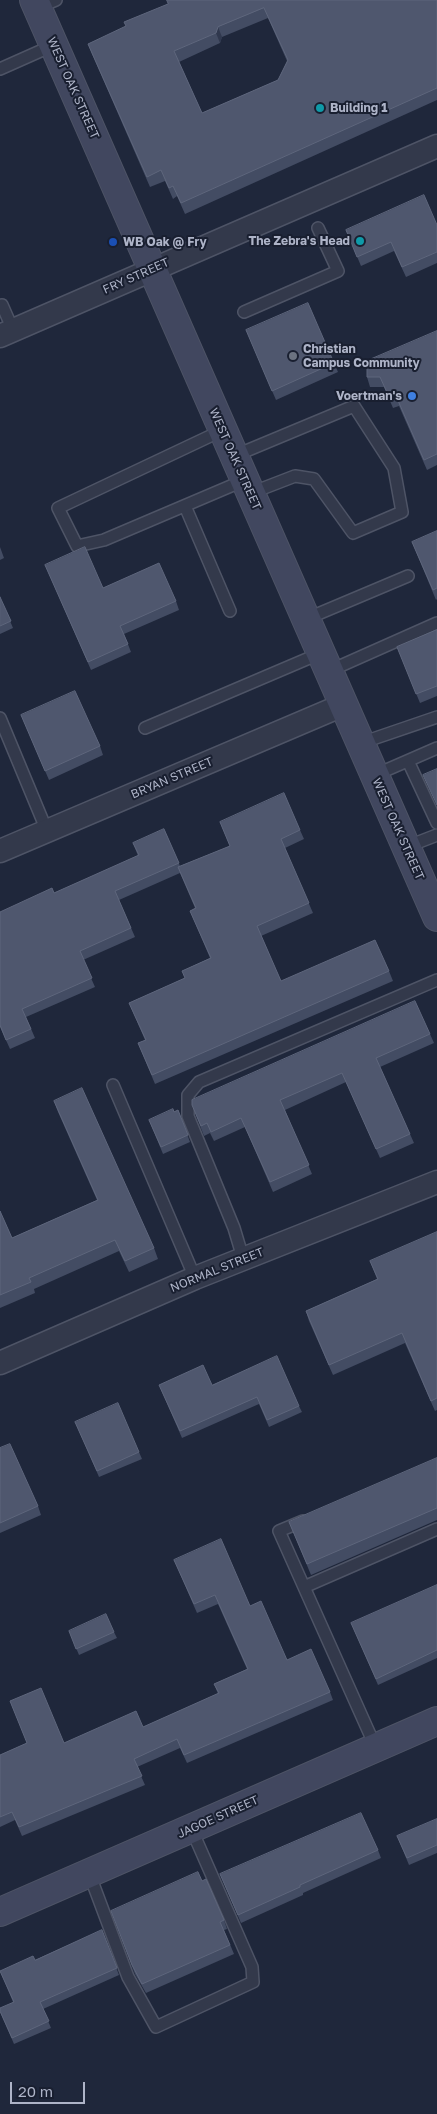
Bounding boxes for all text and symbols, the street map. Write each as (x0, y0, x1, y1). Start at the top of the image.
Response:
street label: WEST OAK STREET (44, 35, 102, 141)
place label: Building 1 (330, 101, 387, 115)
marker: Building 1 (314, 102, 326, 114)
place label: The Zebra's Head (248, 234, 350, 248)
place label: WB Oak @ Fry (123, 235, 207, 249)
marker: The Zebra's Head (354, 235, 366, 247)
marker: WB Oak @ Fry (107, 236, 119, 248)
street label: FRY STREET (101, 255, 171, 297)
place label: Christian Campus Community (303, 342, 420, 370)
marker: Christian Campus Community (287, 350, 299, 362)
place label: Voertman's (336, 389, 402, 403)
marker: Voertman's (406, 390, 418, 402)
street label: WEST OAK STREET (206, 406, 264, 512)
street label: BRYAN STREET (129, 754, 215, 802)
street label: WEST OAK STREET (369, 776, 427, 882)
street label: NORMAL STREET (168, 1245, 266, 1295)
street label: JAGOE STREET (175, 1793, 261, 1841)
scale bar (12, 2072, 88, 2104)
text: 20 m (18, 2082, 53, 2100)

